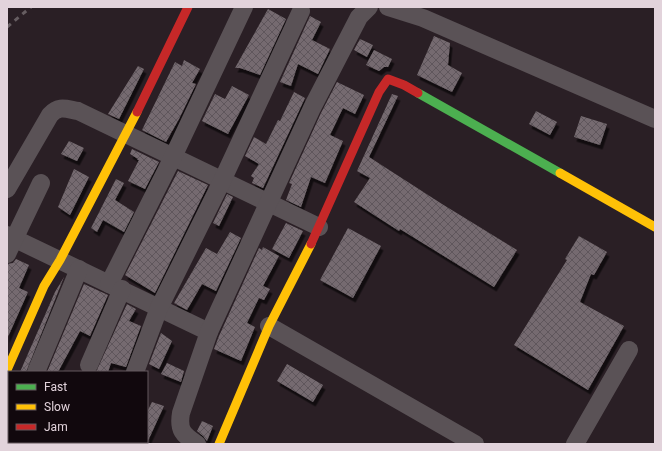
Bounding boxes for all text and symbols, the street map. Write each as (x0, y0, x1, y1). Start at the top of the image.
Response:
legend (8, 371, 148, 443)
text: Fast (44, 380, 67, 394)
text: Slow (44, 400, 70, 414)
text: Jam (44, 420, 68, 434)

